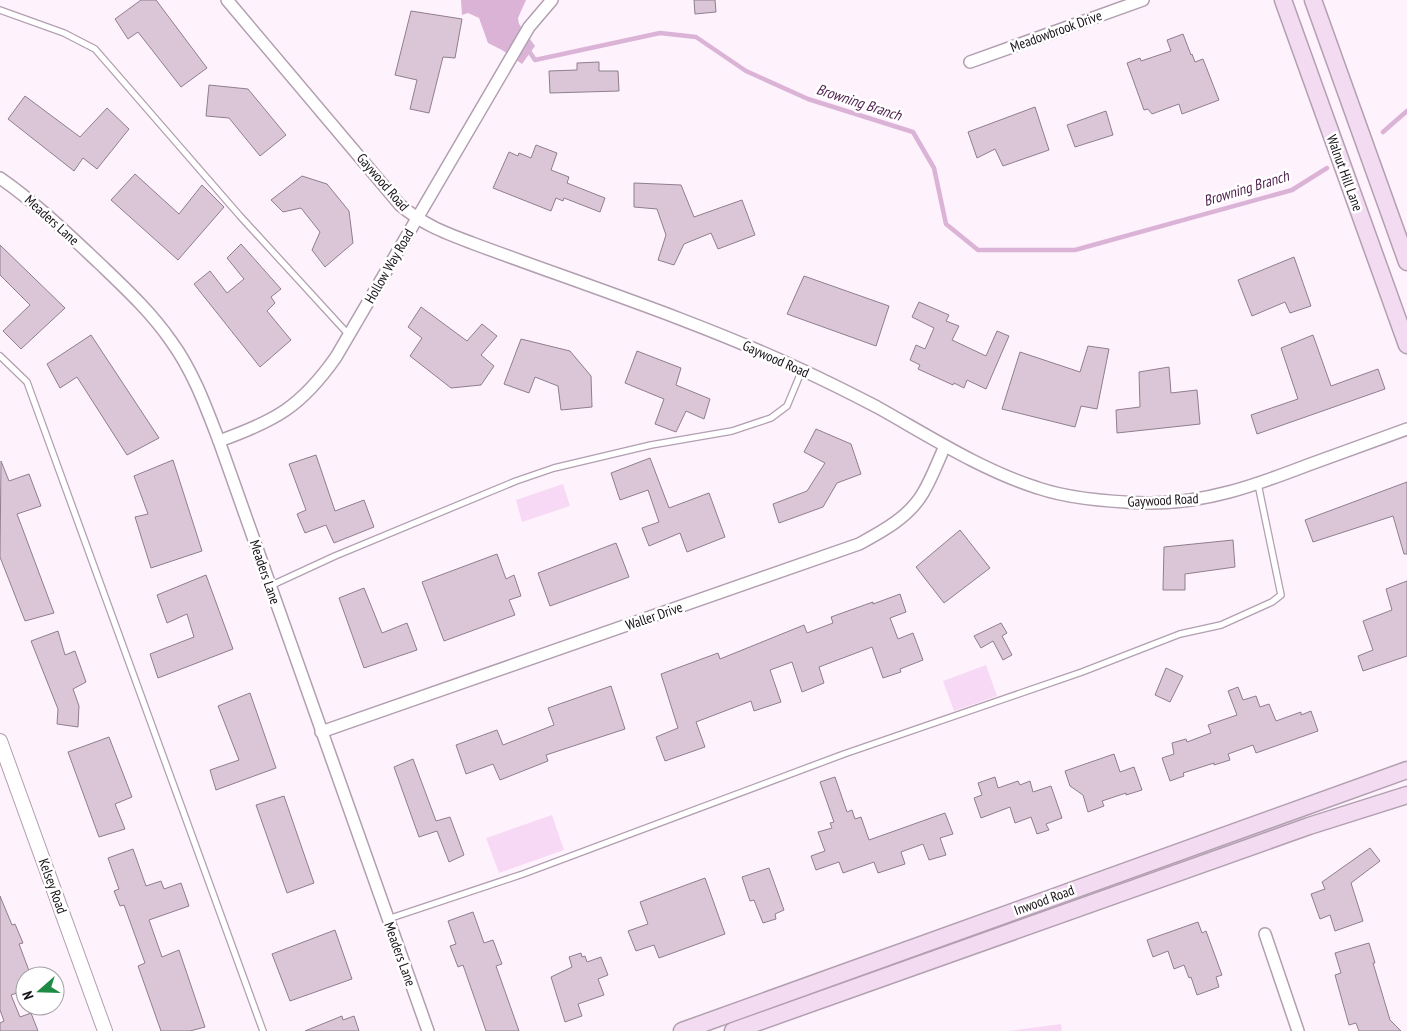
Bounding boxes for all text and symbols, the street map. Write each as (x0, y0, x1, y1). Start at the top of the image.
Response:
street label: Meadowbrook Drive (1008, 6, 1104, 56)
water label: Browning Branch (814, 79, 905, 125)
street label: Walnut Hill Lane (1323, 132, 1367, 214)
street label: Gaywood Road (353, 149, 413, 215)
water label: Browning Branch (1201, 166, 1292, 210)
street label: Meaders Lane (21, 191, 83, 249)
street label: Hollow Way Road (360, 226, 418, 306)
street label: Gaywood Road (740, 336, 812, 382)
street label: Gaywood Road (1127, 489, 1199, 511)
street label: Meaders Lane (246, 537, 284, 607)
street label: Waller Drive (623, 598, 685, 634)
street label: Kelsey Road (35, 856, 71, 916)
street label: Inwood Road (1012, 881, 1076, 919)
street label: Meaders Lane (380, 920, 420, 989)
north arrow (15, 966, 65, 1016)
text: N (18, 989, 38, 1002)

